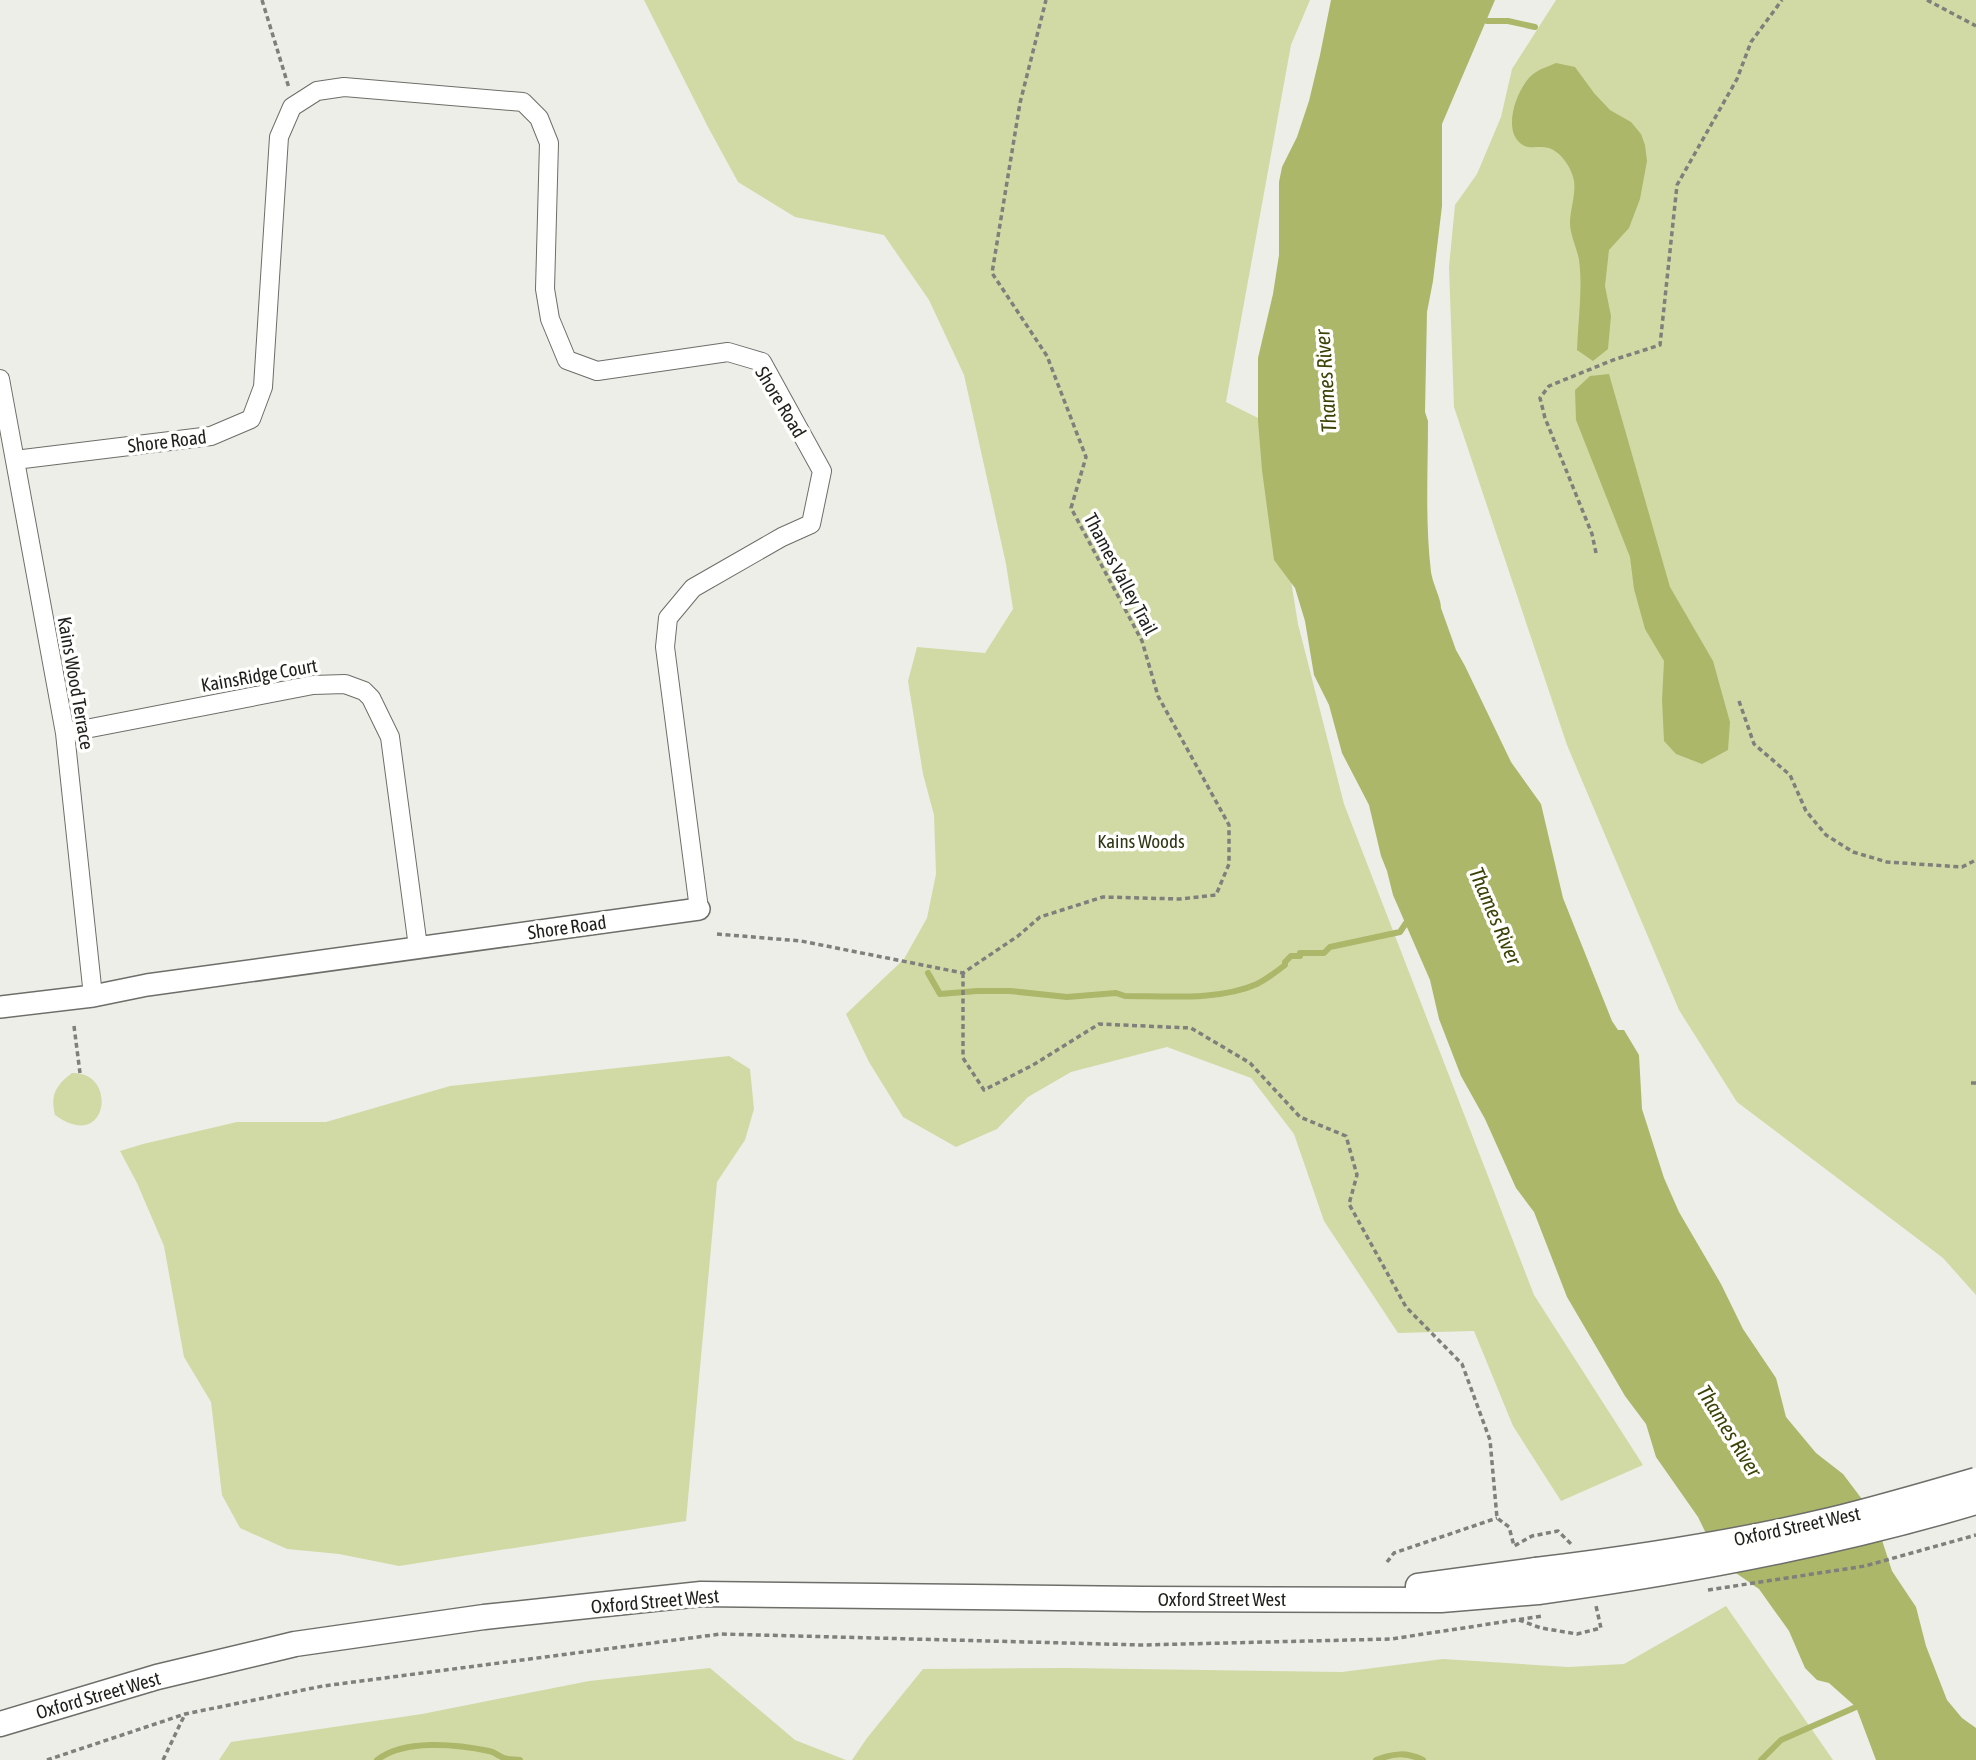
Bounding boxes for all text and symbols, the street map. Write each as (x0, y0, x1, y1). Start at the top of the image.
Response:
water label: Thames River (1309, 328, 1341, 433)
street label: Shore Road (751, 362, 811, 442)
street label: Shore Road (126, 425, 208, 457)
street label: Thames Valley Trail (1080, 509, 1162, 639)
street label: Kains Wood Terrace (53, 615, 99, 751)
street label: KainsRidge Court (199, 654, 319, 696)
park label: Kains Woods (1097, 830, 1185, 852)
water label: Thames River (1465, 863, 1527, 969)
street label: Shore Road (526, 911, 608, 943)
water label: Thames River (1692, 1380, 1768, 1481)
street label: Oxford Street West (1732, 1502, 1862, 1550)
street label: Oxford Street West (590, 1584, 720, 1618)
street label: Oxford Street West (1158, 1588, 1286, 1610)
street label: Oxford Street West (33, 1667, 163, 1723)

